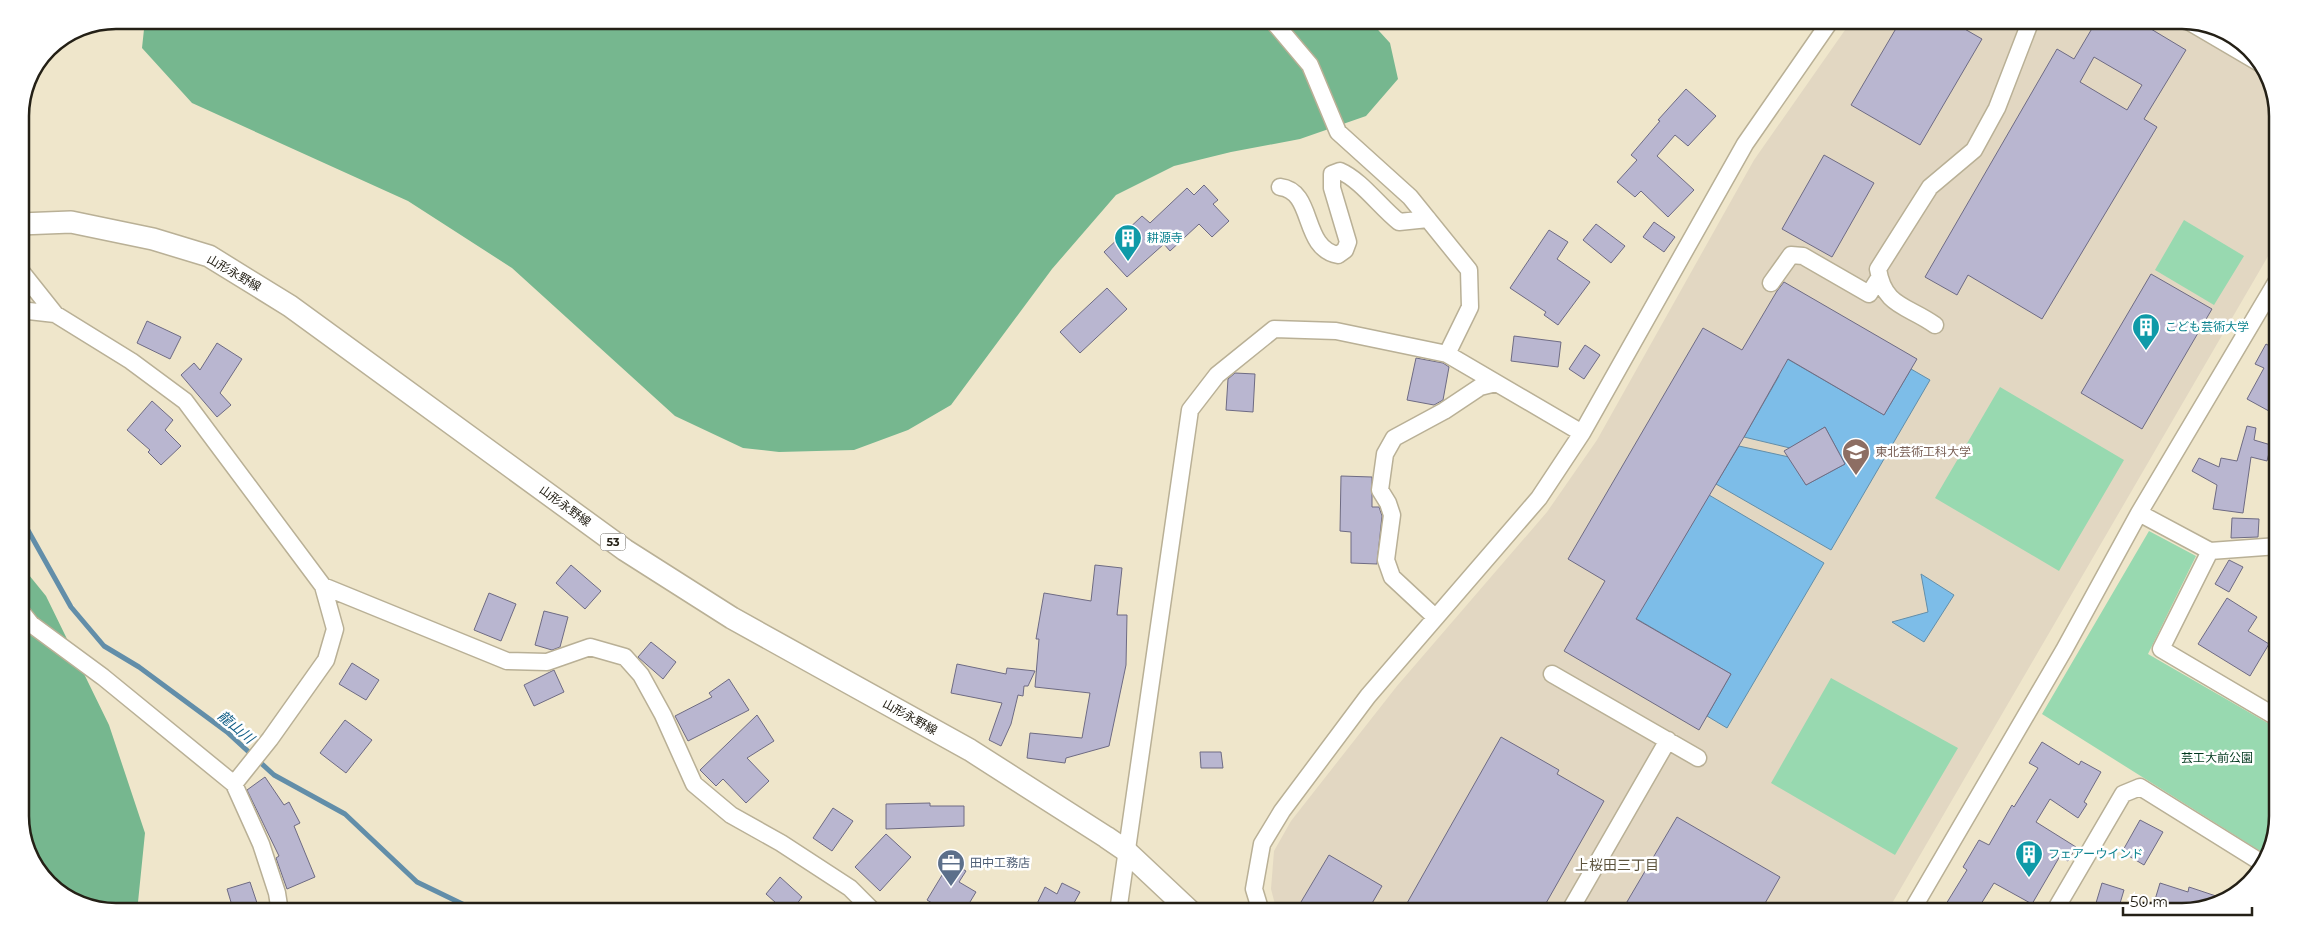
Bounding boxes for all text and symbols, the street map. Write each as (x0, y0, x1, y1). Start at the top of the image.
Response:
building icon: 耕源寺 (1113, 223, 1143, 262)
place label: 耕源寺 (1147, 230, 1183, 245)
street label: 山形永野線 (205, 251, 264, 294)
building icon: こども芸術大学 (2131, 312, 2161, 351)
place label: こども芸術大学 (2165, 319, 2249, 334)
school or university icon: 東北芸術工科大学 (1841, 437, 1871, 476)
place label: 東北芸術工科大学 (1875, 444, 1971, 459)
street label: 山形永野線 (537, 482, 594, 529)
road number: 53 (600, 534, 626, 550)
street label: 山形永野線 (880, 695, 940, 738)
water label: 龍山川 (214, 707, 259, 749)
park label: 芸工大前公園 (2181, 750, 2253, 765)
building icon: フェアーウインド (2014, 839, 2044, 878)
place label: フェアーウインド (2048, 846, 2143, 861)
office icon: 田中工務店 (936, 848, 966, 887)
place label: 田中工務店 (970, 855, 1030, 870)
district label: 上桜田三丁目 (1575, 856, 1659, 874)
scale bar (2123, 884, 2252, 916)
text: 50 m (2130, 892, 2168, 911)

